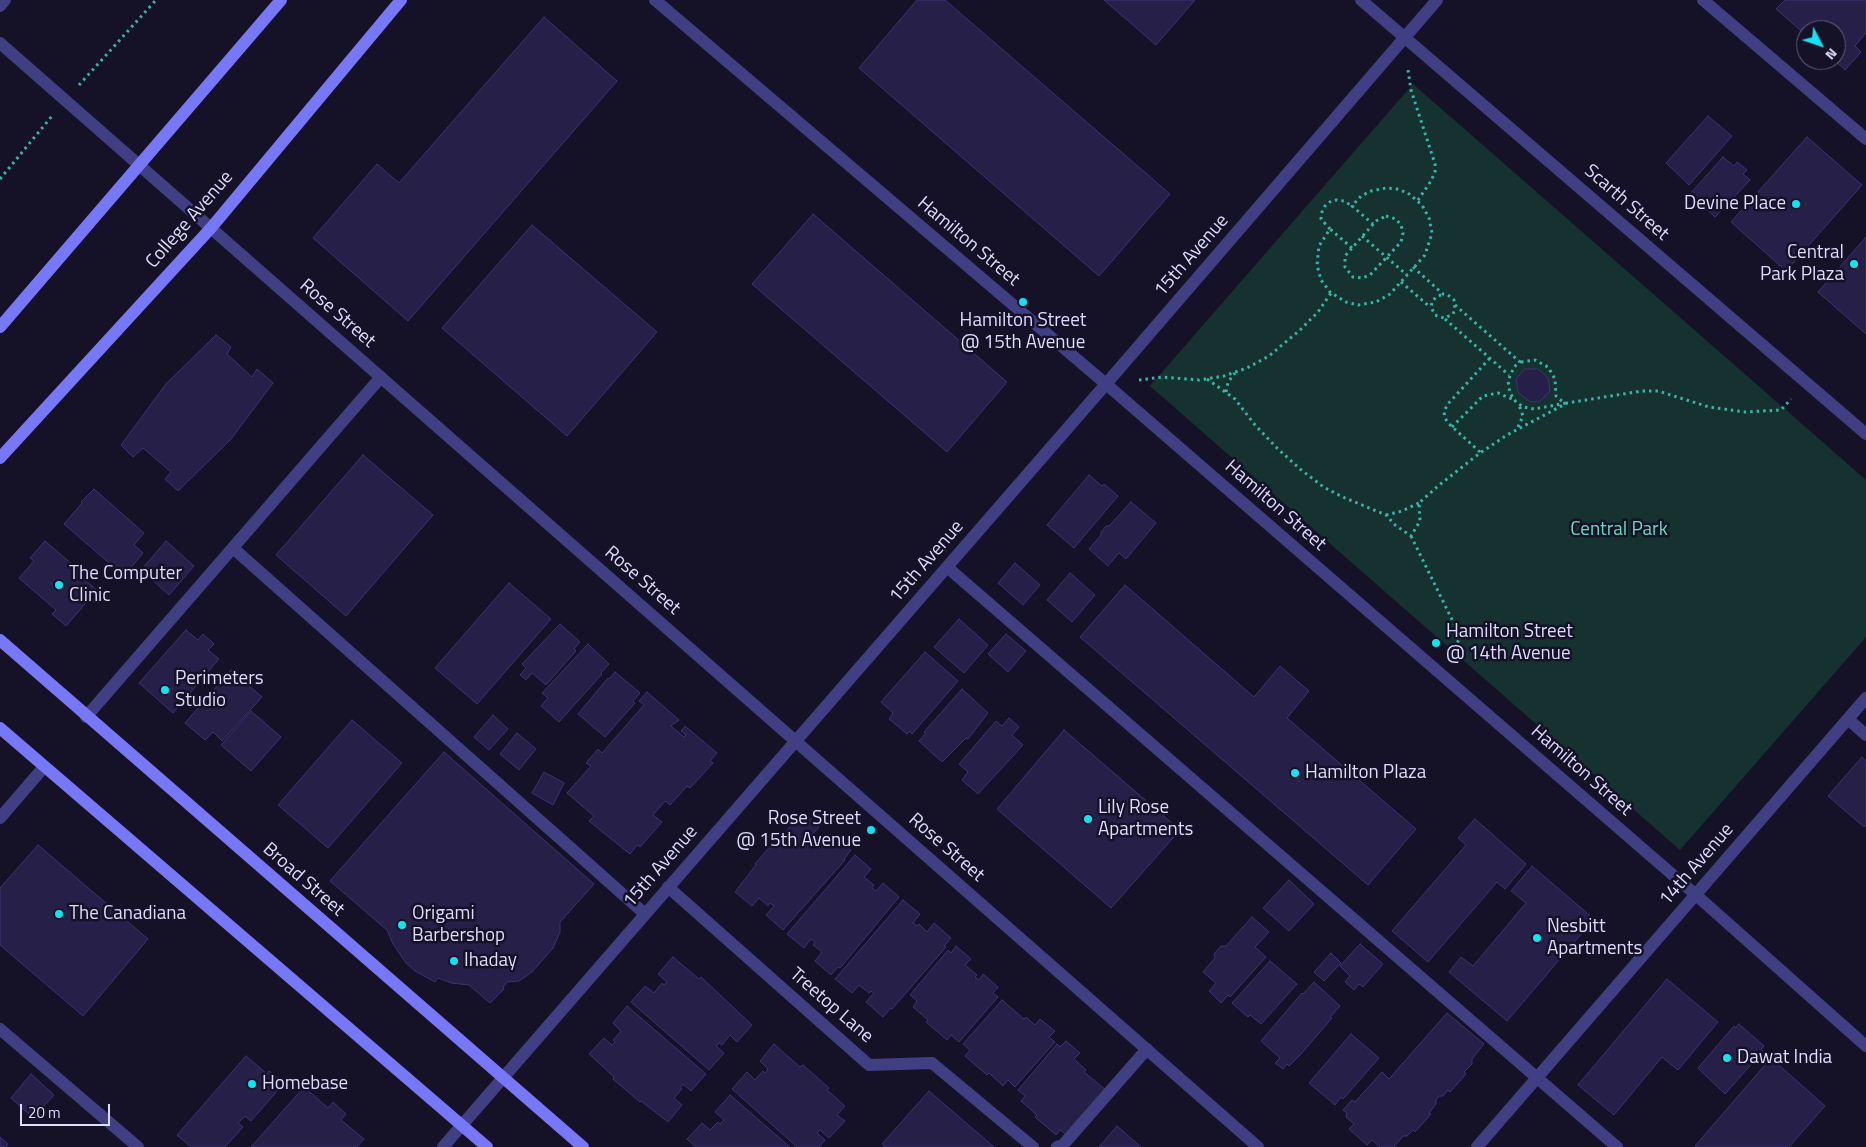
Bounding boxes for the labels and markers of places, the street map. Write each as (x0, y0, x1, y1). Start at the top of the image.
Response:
place label: Devine Place (1684, 193, 1786, 215)
marker: Devine Place (1790, 198, 1802, 210)
place label: Central Park Plaza (1760, 242, 1844, 286)
marker: Central Park Plaza (1848, 258, 1860, 270)
marker: Hamilton Street @ 15th Avenue (1017, 296, 1029, 308)
place label: Hamilton Street @ 15th Avenue (960, 310, 1086, 354)
place label: The Computer Clinic (69, 563, 182, 607)
marker: The Computer Clinic (53, 579, 65, 591)
place label: Hamilton Street @ 14th Avenue (1446, 621, 1573, 665)
marker: Hamilton Street @ 14th Avenue (1430, 637, 1442, 649)
place label: Perimeters Studio (175, 668, 264, 712)
marker: Perimeters Studio (159, 684, 171, 696)
place label: Hamilton Plaza (1305, 762, 1426, 784)
marker: Hamilton Plaza (1289, 767, 1301, 779)
place label: Lily Rose Apartments (1098, 797, 1193, 841)
place label: Rose Street @ 15th Avenue (736, 808, 861, 852)
marker: Lily Rose Apartments (1082, 813, 1094, 825)
marker: Rose Street @ 15th Avenue (865, 824, 877, 836)
place label: The Canadiana (69, 903, 186, 925)
place label: Origami Barbershop (412, 903, 505, 947)
marker: The Canadiana (53, 908, 65, 920)
place label: Nesbitt Apartments (1547, 916, 1642, 960)
marker: Origami Barbershop (396, 919, 408, 931)
marker: Nesbitt Apartments (1531, 932, 1543, 944)
place label: Ihaday (464, 950, 517, 972)
marker: Ihaday (448, 955, 460, 967)
place label: Dawat India (1737, 1047, 1832, 1069)
marker: Dawat India (1721, 1052, 1733, 1064)
place label: Homebase (262, 1073, 348, 1095)
marker: Homebase (246, 1078, 258, 1090)

